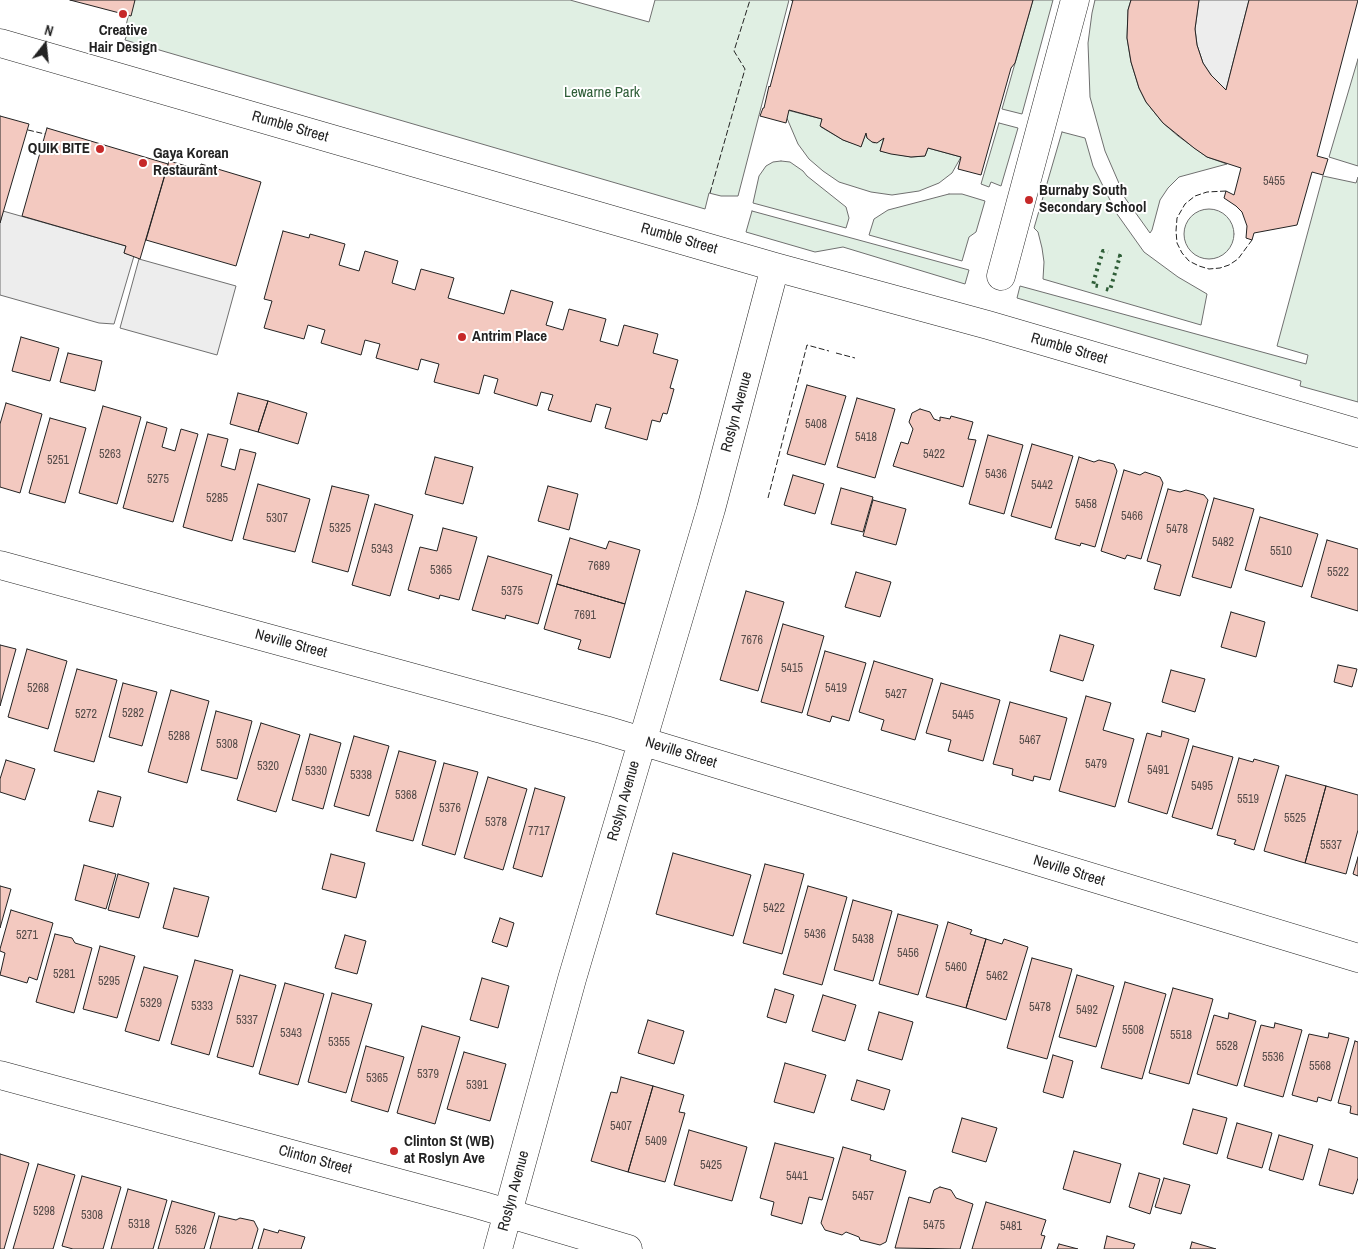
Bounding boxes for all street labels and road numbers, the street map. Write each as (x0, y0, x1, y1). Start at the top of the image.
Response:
street label: Rumble Street (250, 108, 330, 146)
street label: Rumble Street (639, 220, 719, 258)
street label: Rumble Street (1029, 330, 1109, 368)
street label: Roslyn Avenue (718, 370, 756, 454)
street label: Neville Street (253, 626, 329, 662)
street label: Neville Street (643, 734, 719, 772)
street label: Roslyn Avenue (604, 759, 644, 843)
street label: Neville Street (1031, 852, 1107, 890)
street label: Clinton Street (276, 1142, 354, 1178)
street label: Roslyn Avenue (495, 1149, 533, 1233)

